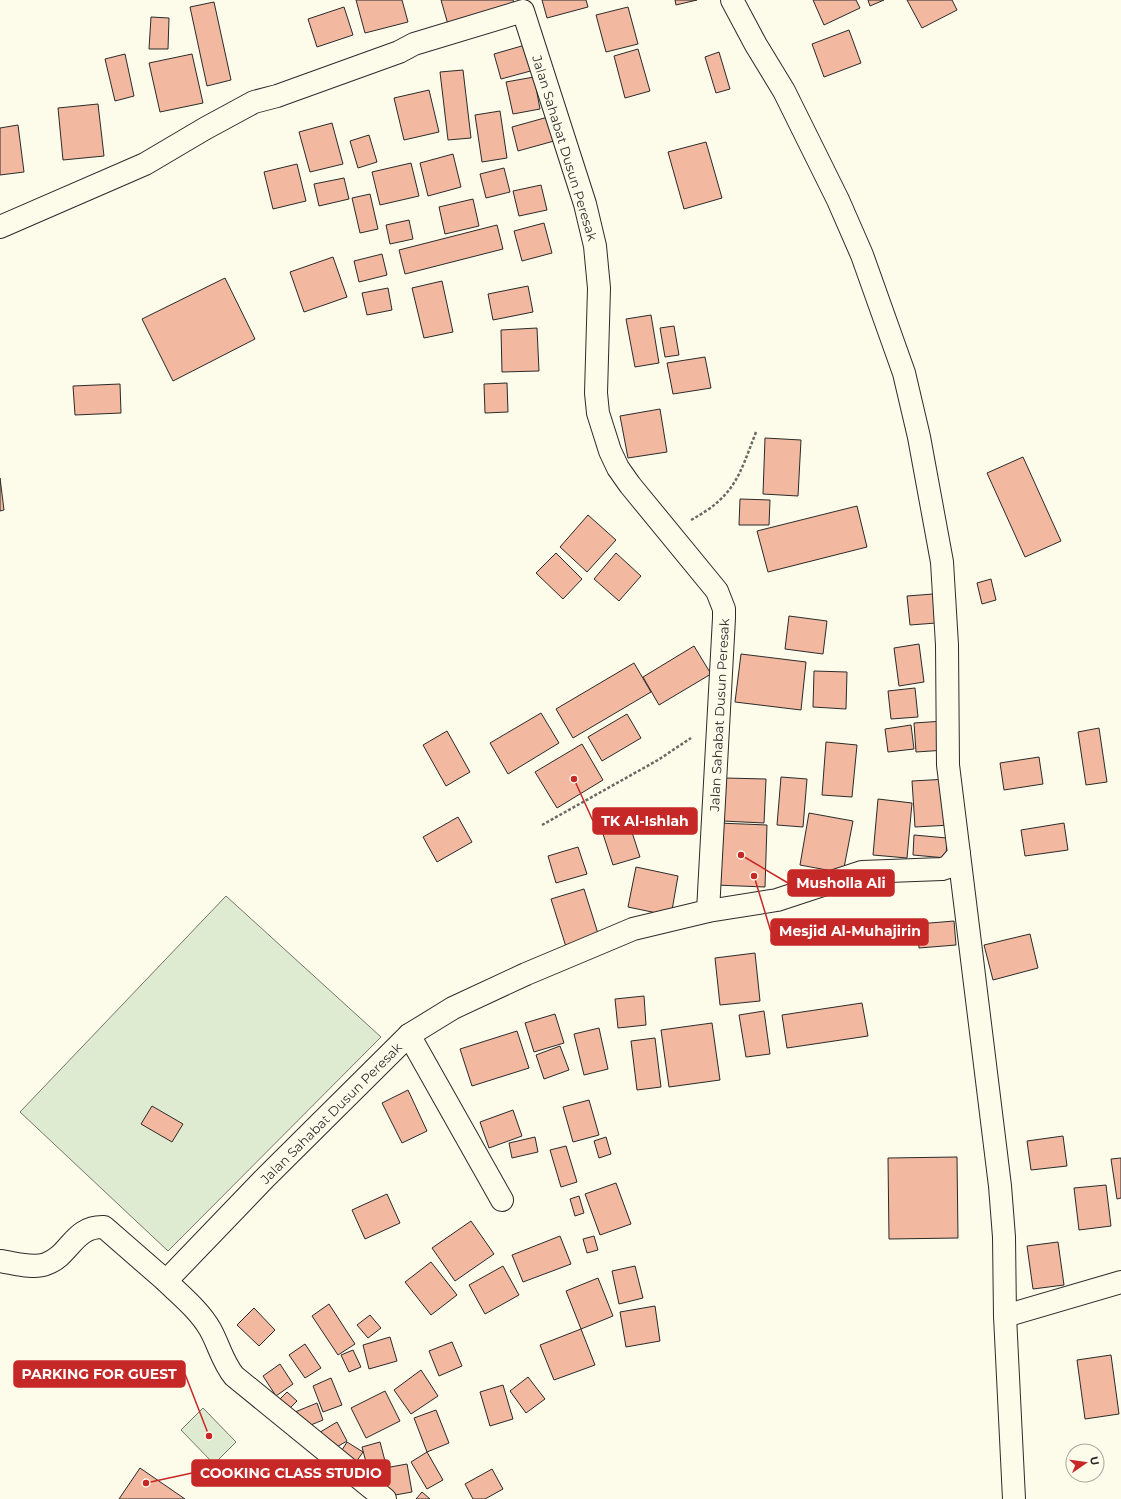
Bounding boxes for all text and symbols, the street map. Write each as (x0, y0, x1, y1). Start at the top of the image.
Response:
street label: Jalan Sahabat Dusun Peresak (529, 52, 601, 243)
street label: Jalan Sahabat Dusun Peresak (706, 618, 732, 813)
callout: TK Al-Ishlah (593, 808, 697, 834)
text: TK Al-Ishlah (601, 812, 689, 830)
callout: Musholla Ali (788, 870, 894, 896)
text: Musholla Ali (796, 874, 886, 892)
callout: Mesjid Al-Muhajirin (771, 919, 928, 945)
text: Mesjid Al-Muhajirin (779, 922, 921, 940)
street label: Jalan Sahabat Dusun Peresak (256, 1039, 405, 1188)
callout: PARKING FOR GUEST (14, 1361, 185, 1387)
text: PARKING FOR GUEST (21, 1365, 177, 1383)
north arrow (1065, 1443, 1105, 1483)
text: U (1087, 1455, 1103, 1467)
callout: COOKING CLASS STUDIO (192, 1460, 390, 1486)
text: COOKING CLASS STUDIO (200, 1464, 382, 1482)

